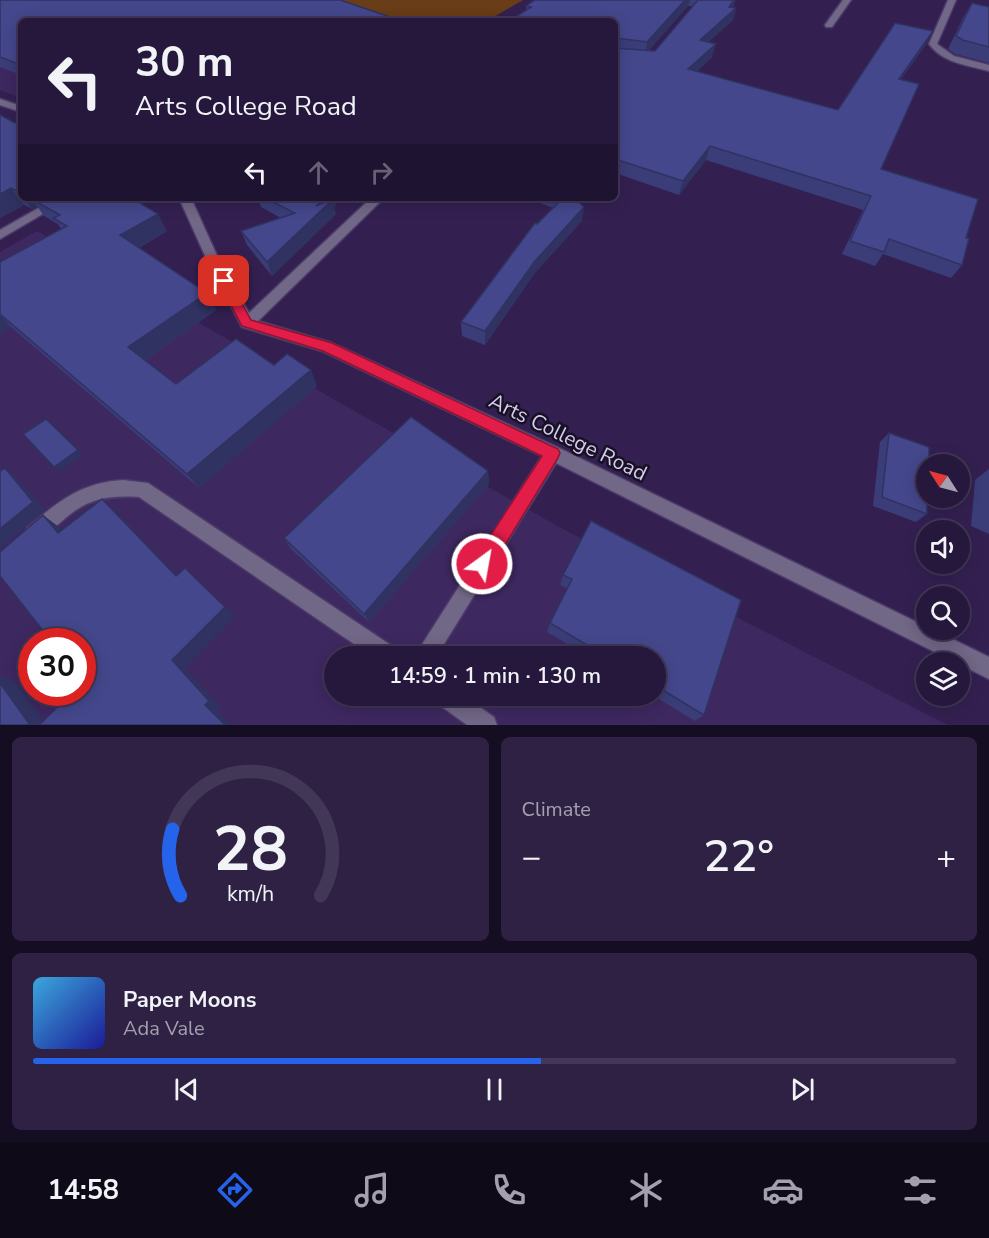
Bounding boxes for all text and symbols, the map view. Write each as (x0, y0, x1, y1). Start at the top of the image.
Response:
text: 30 m (135, 34, 234, 91)
icon: left (36, 42, 114, 120)
text: Arts College Road (135, 88, 357, 125)
icon: left (239, 156, 272, 189)
icon: ahead (302, 156, 335, 189)
icon: right (365, 156, 398, 189)
pin (198, 255, 249, 306)
icon: arrive (207, 264, 240, 297)
street label: Arts College Road (484, 387, 652, 487)
north arrow (916, 454, 970, 508)
map controls (916, 454, 970, 706)
button: sound (916, 520, 970, 574)
position arrow (450, 532, 514, 596)
button: search (916, 586, 970, 640)
speed limit sign: 30 (18, 628, 96, 706)
button: layers (916, 652, 970, 706)
text: 14:59 · 1 min · 130 m (389, 661, 601, 691)
text: Climate (522, 796, 591, 823)
text: 28 (213, 807, 288, 892)
text: 22° (703, 826, 774, 887)
text: − (522, 835, 541, 880)
text: + (936, 835, 956, 880)
text: km/h (227, 879, 274, 909)
text: Paper Moons (123, 985, 257, 1015)
text: Ada Vale (123, 1015, 205, 1042)
icon: previous (170, 1073, 203, 1106)
icon: pause (478, 1073, 511, 1106)
icon: next (786, 1073, 819, 1106)
icon: directions (214, 1169, 256, 1211)
icon: music (351, 1169, 393, 1211)
icon: phone (488, 1169, 530, 1211)
icon: climate (625, 1169, 667, 1211)
icon: car (762, 1169, 804, 1211)
icon: filters (899, 1169, 941, 1211)
text: 14:58 (48, 1172, 119, 1209)

